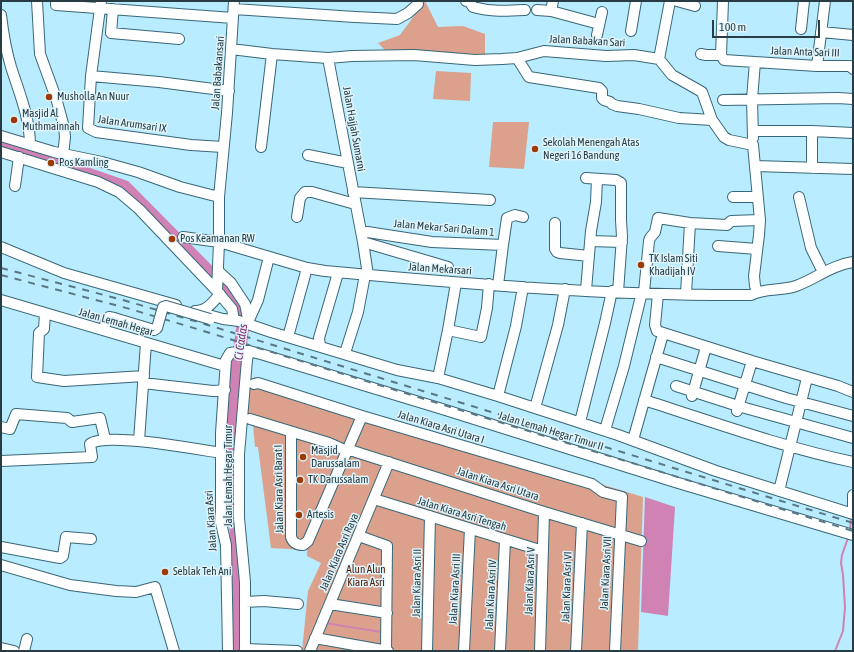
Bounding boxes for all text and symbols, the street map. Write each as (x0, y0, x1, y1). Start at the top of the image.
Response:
scale bar (714, 12, 822, 38)
text: 100 m (719, 20, 746, 34)
street label: Jalan Babakan Sari (548, 32, 626, 50)
street label: Jalan Babakansari (209, 36, 227, 110)
street label: Jalan Anta Sari III (770, 44, 840, 60)
street label: Jalan Hajjah Sumarni (340, 85, 368, 173)
place label: Musholla An Nuur (57, 90, 129, 104)
marker: Musholla An Nuur (44, 92, 54, 102)
place label: Masjid Al Muthmainnah (22, 107, 80, 133)
street label: Jalan Arumsari IX (97, 113, 167, 135)
marker: Masjid Al Muthmainnah (9, 115, 19, 125)
place label: Sekolah Menengah Atas Negeri 16 Bandung (543, 136, 639, 162)
marker: Sekolah Menengah Atas Negeri 16 Bandung (530, 144, 540, 154)
place label: Pos Kamling (59, 156, 109, 170)
marker: Pos Kamling (46, 158, 56, 168)
street label: Jalan Mekar Sari Dalam 1 (393, 217, 495, 239)
place label: Pos Keamanan RW (180, 232, 255, 246)
marker: Pos Keamanan RW (167, 234, 177, 244)
place label: TK Islam Siti Khadijah IV (649, 252, 698, 278)
street label: Jalan Mekarsari (408, 260, 472, 278)
marker: TK Islam Siti Khadijah IV (636, 260, 646, 270)
street label: Jalan Lemah Hegar (77, 305, 155, 339)
water label: Ci Cadas (231, 323, 251, 361)
street label: Jalan Kiara Asri Utara I (396, 408, 486, 446)
street label: Jalan Lemah Hegar Timur II (497, 409, 605, 453)
street label: Jalan Lemah Hegar Timur (222, 425, 236, 527)
place label: Masjid Darussalam (311, 444, 360, 470)
street label: Jalan Kiara Asri Barat I (272, 445, 286, 533)
marker: Masjid Darussalam (298, 452, 308, 462)
street label: Jalan Kiara Asri Utara (455, 464, 541, 504)
place label: TK Darussalam (308, 473, 368, 487)
marker: TK Darussalam (295, 475, 305, 485)
street label: Jalan Kiara Asri (202, 490, 220, 552)
street label: Jalan Kiara Asri Tengah (416, 494, 508, 534)
place label: Artesis (307, 508, 334, 522)
marker: Artesis (294, 510, 304, 520)
street label: Jalan Kiara Asri Raya (317, 511, 361, 593)
street label: Jalan Kiara Asri VII (597, 536, 615, 610)
street label: Jalan Kiara Asri V (522, 547, 538, 615)
street label: Jalan Kiara Asri II (410, 549, 424, 617)
street label: Jalan Kiara Asri VI (559, 551, 575, 623)
street label: Jalan Kiara Asri III (447, 553, 463, 625)
street label: Jalan Kiara Asri IV (483, 559, 499, 631)
park label: Alun Alun Kiara Asri (346, 563, 386, 589)
place label: Seblak Teh Ani (173, 565, 231, 579)
marker: Seblak Teh Ani (160, 567, 170, 577)

